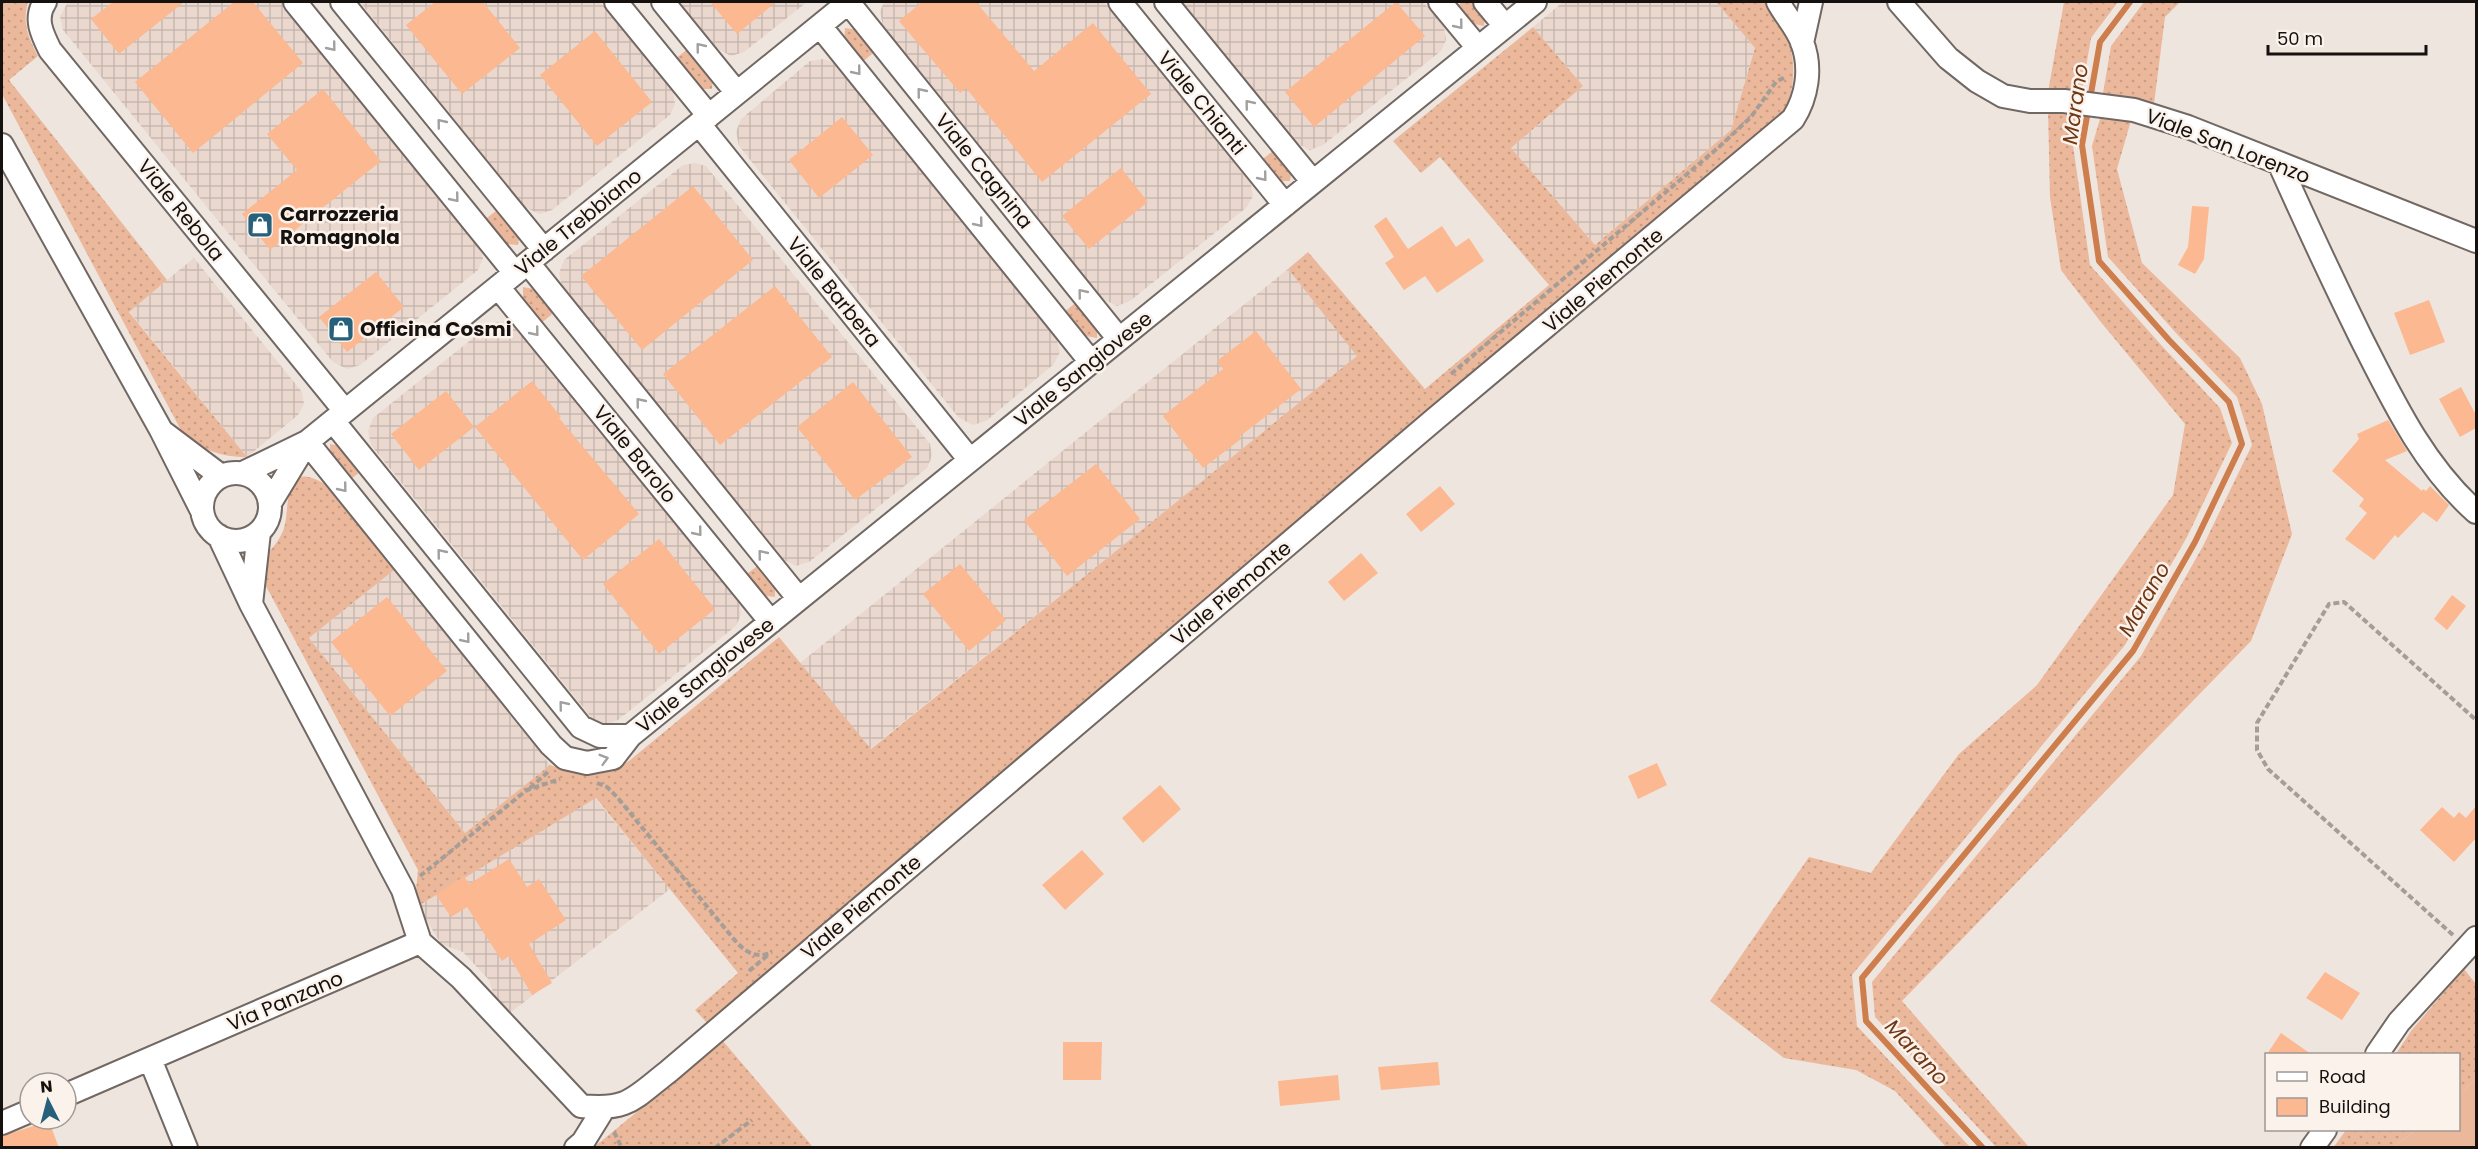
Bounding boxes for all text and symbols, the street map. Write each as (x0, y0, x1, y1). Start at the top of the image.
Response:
one-way arrow (1451, 18, 1462, 29)
scale bar (2268, 18, 2426, 56)
text: 50 m (2277, 26, 2323, 51)
one-way arrow (324, 40, 335, 51)
one-way arrow (697, 43, 708, 54)
street label: Viale Chianti (1151, 45, 1253, 161)
water label: Marano (2055, 62, 2095, 146)
one-way arrow (849, 64, 860, 75)
one-way arrow (917, 88, 928, 99)
one-way arrow (1246, 100, 1257, 111)
street label: Viale San Lorenzo (2142, 102, 2314, 190)
street label: Viale Cagnina (929, 107, 1039, 235)
one-way arrow (437, 119, 448, 130)
street label: Viale Rebola (131, 153, 231, 267)
street label: Viale Trebbiano (508, 162, 648, 282)
one-way arrow (1255, 170, 1266, 181)
one-way arrow (447, 191, 458, 202)
place label: Carrozzeria Romagnola (280, 200, 400, 251)
shop icon: Carrozzeria Romagnola (245, 210, 275, 240)
one-way arrow (972, 216, 983, 227)
street label: Viale Piemonte (1537, 221, 1669, 339)
street label: Viale Barbera (781, 231, 887, 353)
one-way arrow (1079, 289, 1090, 300)
street label: Viale Sangiovese (1008, 305, 1158, 433)
shop icon: Officina Cosmi (326, 314, 356, 344)
place label: Officina Cosmi (360, 315, 512, 343)
one-way arrow (528, 325, 539, 336)
one-way arrow (636, 398, 647, 409)
street label: Viale Barolo (587, 399, 683, 509)
one-way arrow (336, 481, 347, 492)
one-way arrow (691, 525, 702, 536)
street label: Viale Piemonte (1165, 534, 1297, 652)
one-way arrow (437, 549, 448, 560)
one-way arrow (758, 549, 769, 560)
water label: Marano (2111, 557, 2177, 641)
street label: Viale Sangiovese (630, 611, 780, 739)
one-way arrow (458, 633, 469, 644)
one-way arrow (560, 701, 571, 712)
one-way arrow (598, 754, 609, 766)
street label: Viale Piemonte (795, 848, 927, 966)
street label: Via Panzano (223, 964, 347, 1038)
water label: Marano (1879, 1012, 1955, 1092)
legend (2265, 1053, 2460, 1131)
text: Road (2319, 1064, 2366, 1089)
north arrow (18, 1071, 78, 1131)
text: N (39, 1075, 54, 1099)
text: Building (2319, 1094, 2391, 1119)

